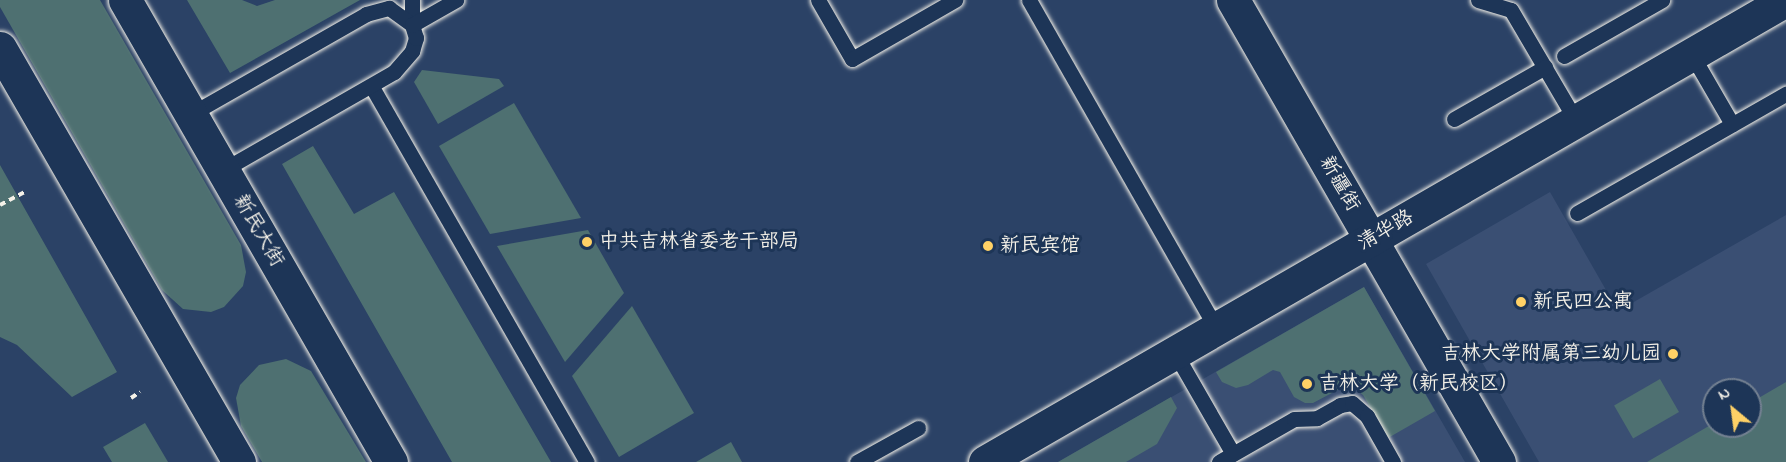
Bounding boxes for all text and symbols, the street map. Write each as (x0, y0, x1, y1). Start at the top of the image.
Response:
street label: 新疆街 (1314, 152, 1364, 216)
street label: 新民大街 (228, 190, 288, 272)
street label: 清华路 (1354, 206, 1418, 256)
place label: 中共吉林省委老干部局 (599, 230, 799, 254)
place label: 新民宾馆 (1000, 234, 1080, 258)
marker: 中共吉林省委老干部局 (580, 235, 594, 249)
marker: 新民宾馆 (981, 239, 995, 253)
place label: 新民四公寓 (1533, 290, 1633, 314)
marker: 新民四公寓 (1514, 295, 1528, 309)
place label: 吉林大学附属第三幼儿园 (1441, 342, 1661, 366)
marker: 吉林大学附属第三幼儿园 (1666, 347, 1680, 361)
place label: 吉林大学（新民校区） (1319, 372, 1519, 396)
marker: 吉林大学（新民校区） (1300, 377, 1314, 391)
north arrow (1702, 378, 1762, 438)
text: N (1714, 381, 1735, 407)

